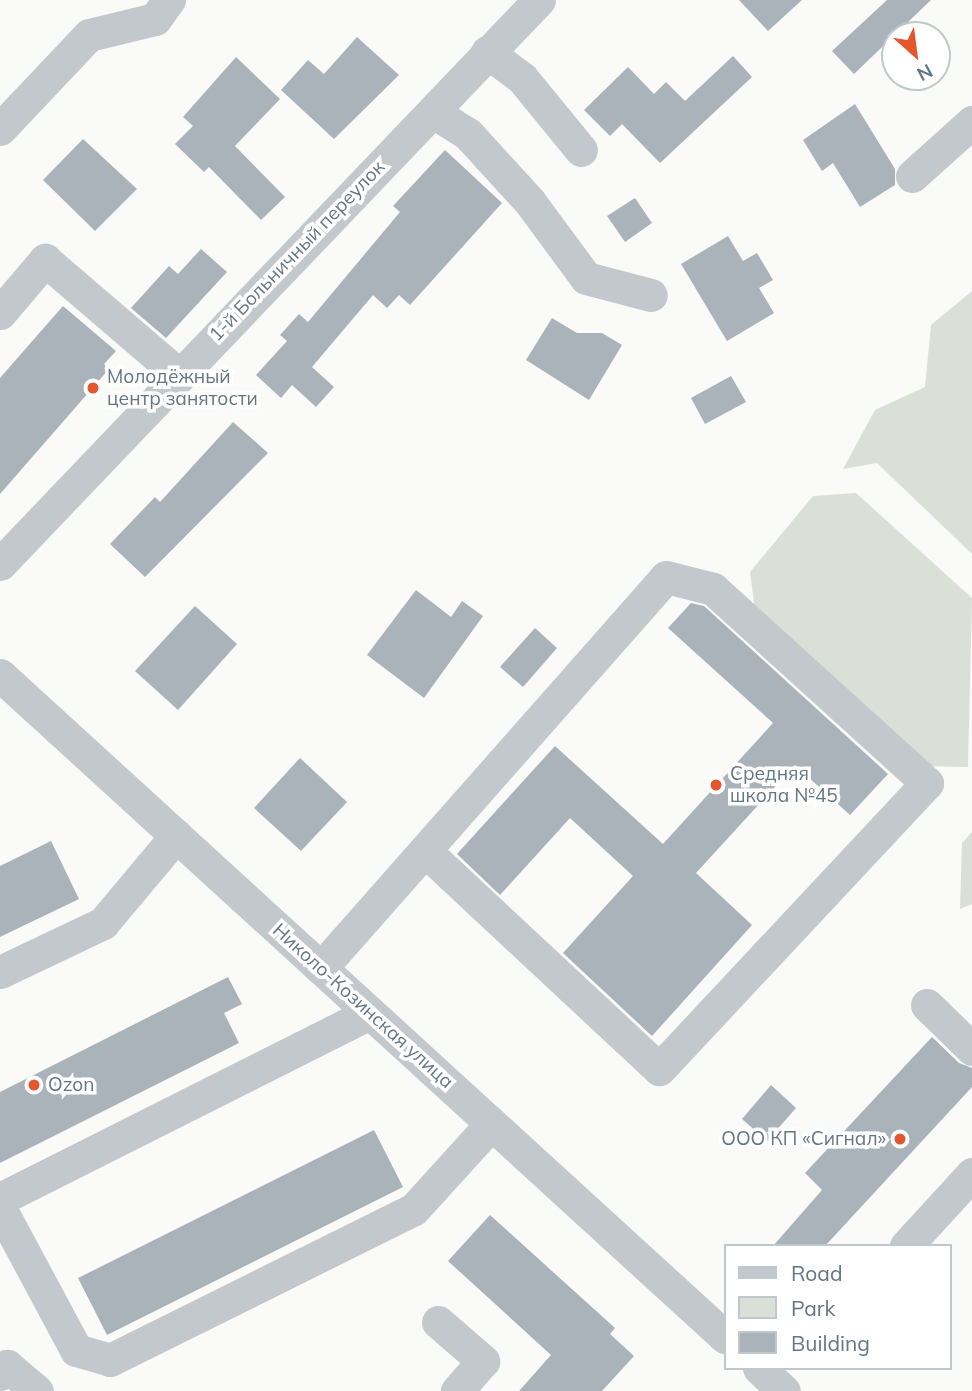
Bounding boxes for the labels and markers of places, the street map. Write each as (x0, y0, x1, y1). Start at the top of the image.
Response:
place label: Молодёжный центр занятости (107, 366, 258, 410)
marker: Молодёжный центр занятости (85, 380, 101, 396)
place label: Средняя школа №45 (730, 763, 838, 807)
marker: Средняя школа №45 (708, 777, 724, 793)
place label: Ozon (48, 1074, 94, 1096)
marker: Ozon (26, 1077, 42, 1093)
place label: ООО КП «Сигнал» (721, 1128, 886, 1150)
marker: ООО КП «Сигнал» (892, 1131, 908, 1147)

